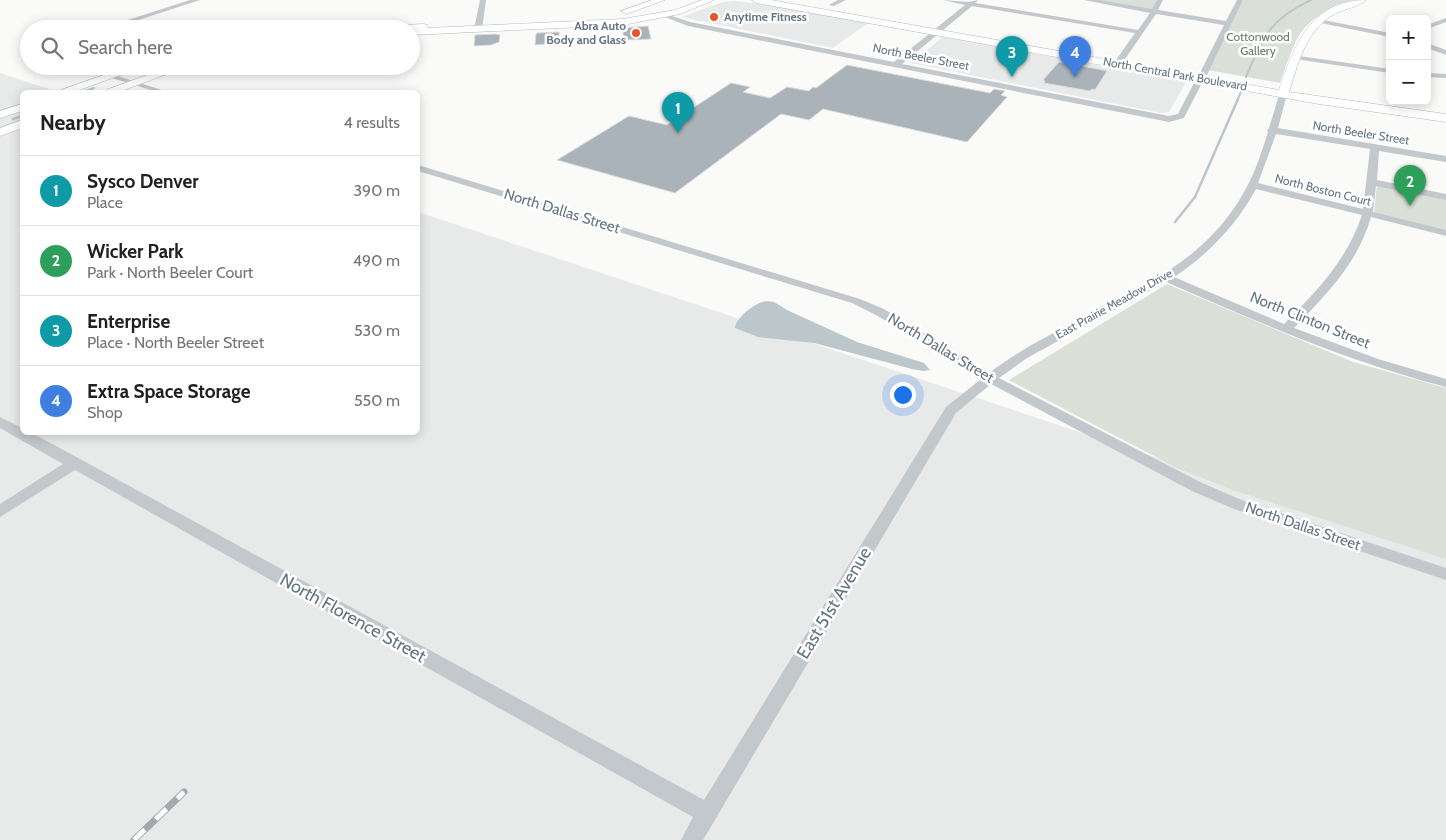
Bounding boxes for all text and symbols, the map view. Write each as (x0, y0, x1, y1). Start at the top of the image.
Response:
place label: Anytime Fitness (724, 9, 807, 24)
marker: Anytime Fitness (708, 11, 720, 23)
map controls (1386, 15, 1431, 105)
button: + (1386, 15, 1431, 60)
place label: Abra Auto Body and Glass (546, 18, 626, 47)
search box (20, 20, 420, 75)
marker: Abra Auto Body and Glass (630, 27, 642, 39)
park label: Cottonwood Gallery (1226, 29, 1290, 58)
icon: search (38, 34, 66, 62)
text: Search here (78, 36, 172, 59)
pin: 3 (996, 36, 1028, 77)
pin: 4 (1059, 36, 1091, 77)
street label: North Beeler Street (872, 40, 970, 73)
street label: North Central Park Boulevard (1102, 53, 1248, 94)
button: − (1386, 60, 1431, 105)
pin: 1 (662, 92, 694, 133)
text: Nearby (40, 110, 106, 135)
text: 4 results (343, 113, 400, 132)
street label: North Beeler Street (1312, 117, 1410, 148)
pin: 2 (1394, 165, 1426, 206)
text: Sysco Denver (87, 170, 199, 193)
street label: North Boston Court (1273, 170, 1373, 209)
text: 1 (53, 181, 59, 200)
text: 390 m (353, 181, 400, 200)
street label: North Dallas Street (502, 185, 622, 237)
text: Place (87, 193, 123, 212)
text: Wicker Park (87, 240, 184, 263)
text: 2 (52, 251, 60, 270)
text: 490 m (353, 251, 400, 270)
text: Park · North Beeler Court (87, 263, 253, 282)
street label: East Prairie Meadow Drive (1053, 265, 1175, 342)
street label: North Clinton Street (1247, 288, 1373, 352)
street label: North Dallas Street (885, 309, 997, 387)
text: Enterprise (87, 310, 170, 333)
text: 3 (52, 321, 60, 340)
text: 530 m (354, 321, 400, 340)
text: Place · North Beeler Street (87, 333, 264, 352)
text: Extra Space Storage (87, 380, 250, 403)
your location (890, 382, 916, 408)
text: 4 (51, 391, 61, 410)
text: 550 m (354, 391, 400, 410)
text: Shop (87, 403, 123, 422)
street label: North Dallas Street (1243, 498, 1363, 554)
street label: East 51st Avenue (792, 543, 876, 663)
street label: North Florence Street (276, 569, 430, 667)

